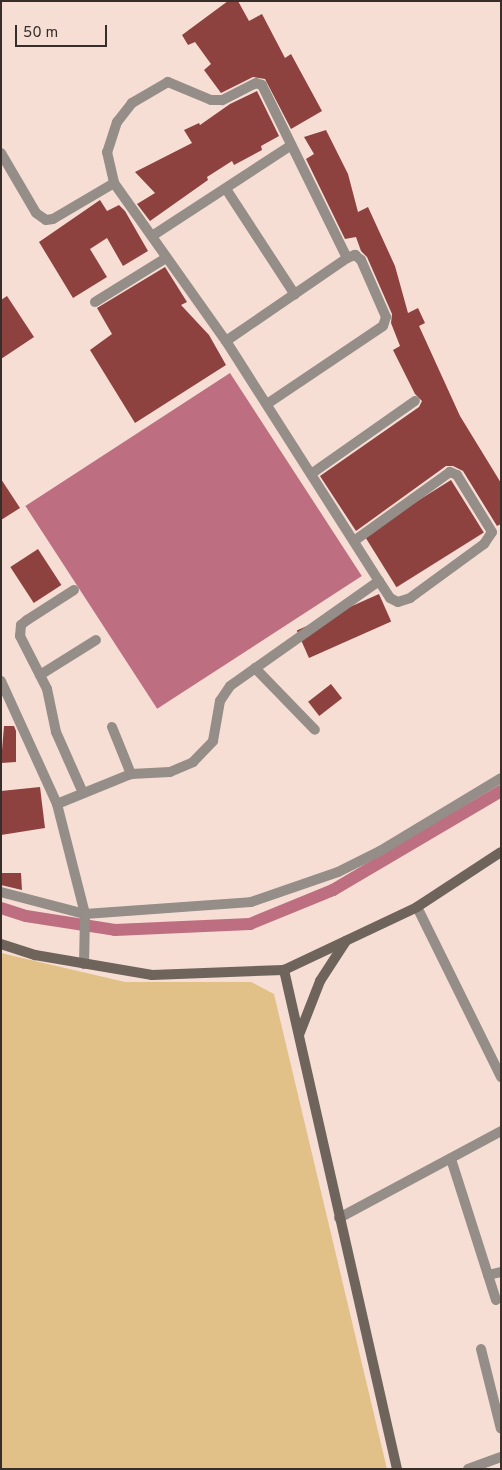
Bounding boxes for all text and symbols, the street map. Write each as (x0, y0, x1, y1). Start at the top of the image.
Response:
scale bar (18, 15, 110, 47)
text: 50 m (23, 24, 58, 43)

